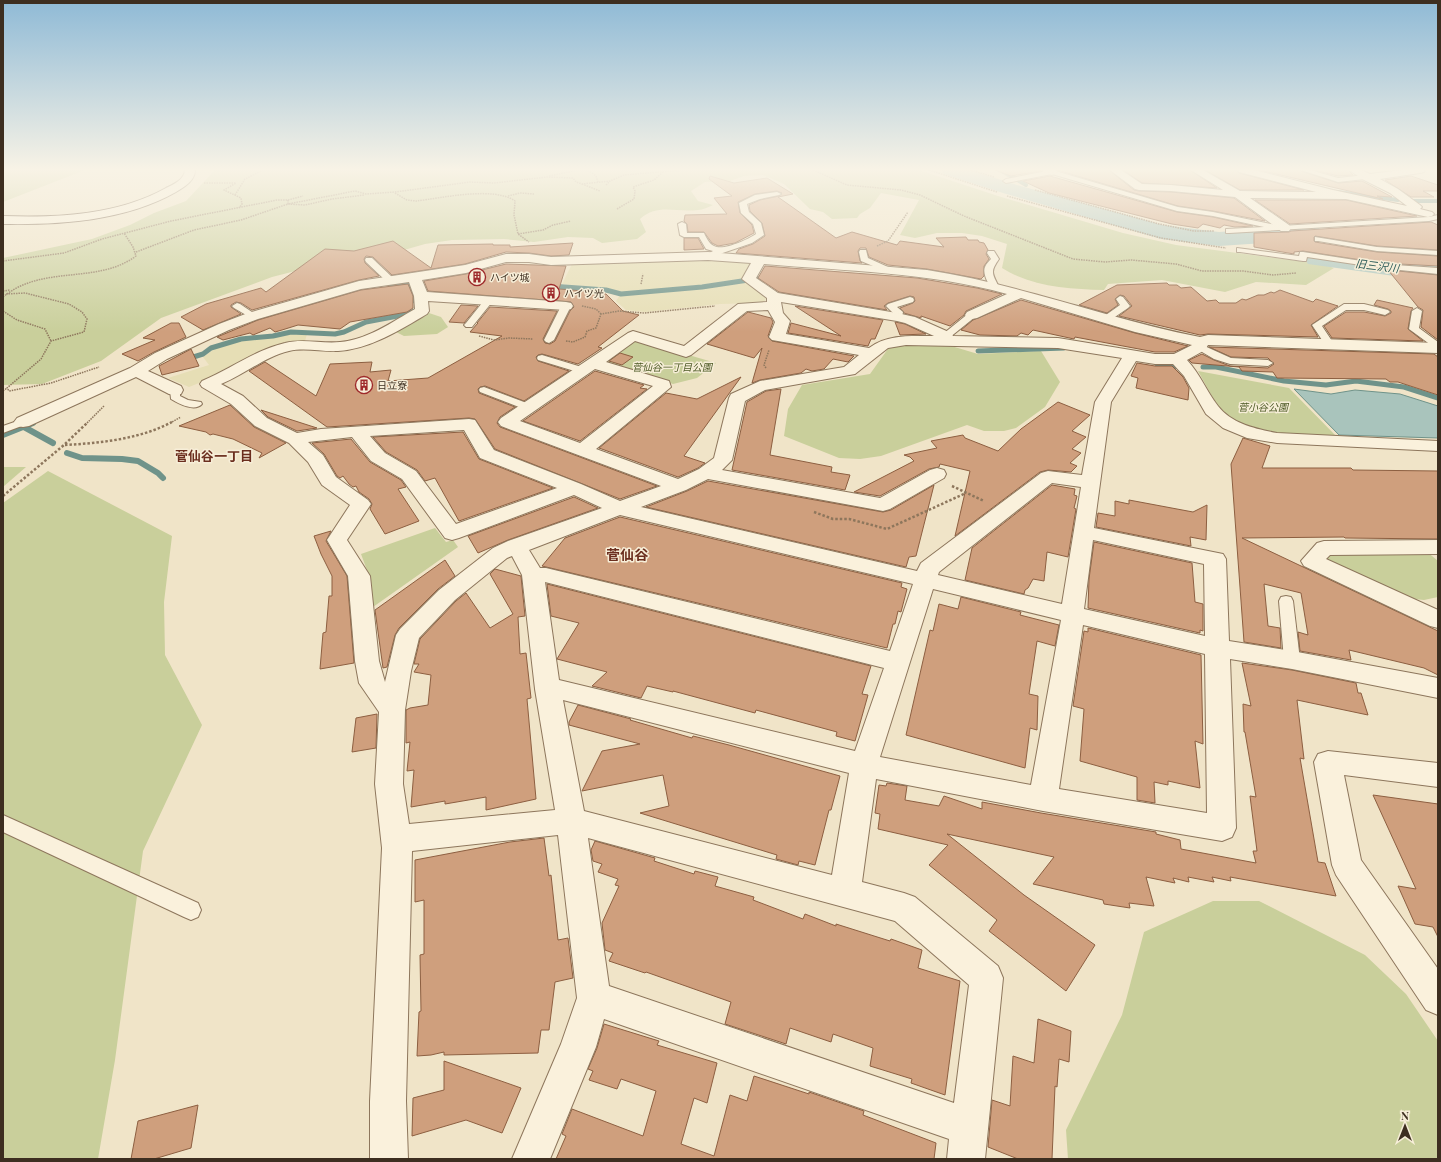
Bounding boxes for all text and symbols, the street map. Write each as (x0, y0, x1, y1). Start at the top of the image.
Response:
water label: 旧三沢川 (1354, 255, 1401, 276)
building icon: ハイツ城 (467, 267, 487, 287)
place label: ハイツ城 (490, 270, 530, 284)
building icon: ハイツ光 (541, 283, 561, 303)
place label: ハイツ光 (564, 286, 604, 300)
park label: 菅仙谷一丁目公園 (632, 360, 714, 374)
building icon: 日立寮 (354, 375, 374, 395)
place label: 日立寮 (377, 378, 407, 392)
park label: 菅小谷公園 (1238, 400, 1290, 414)
district label: 菅仙谷一丁目 (175, 447, 253, 464)
district label: 菅仙谷 (606, 545, 649, 564)
north arrow (1385, 1106, 1425, 1146)
text: N (1401, 1108, 1409, 1123)

